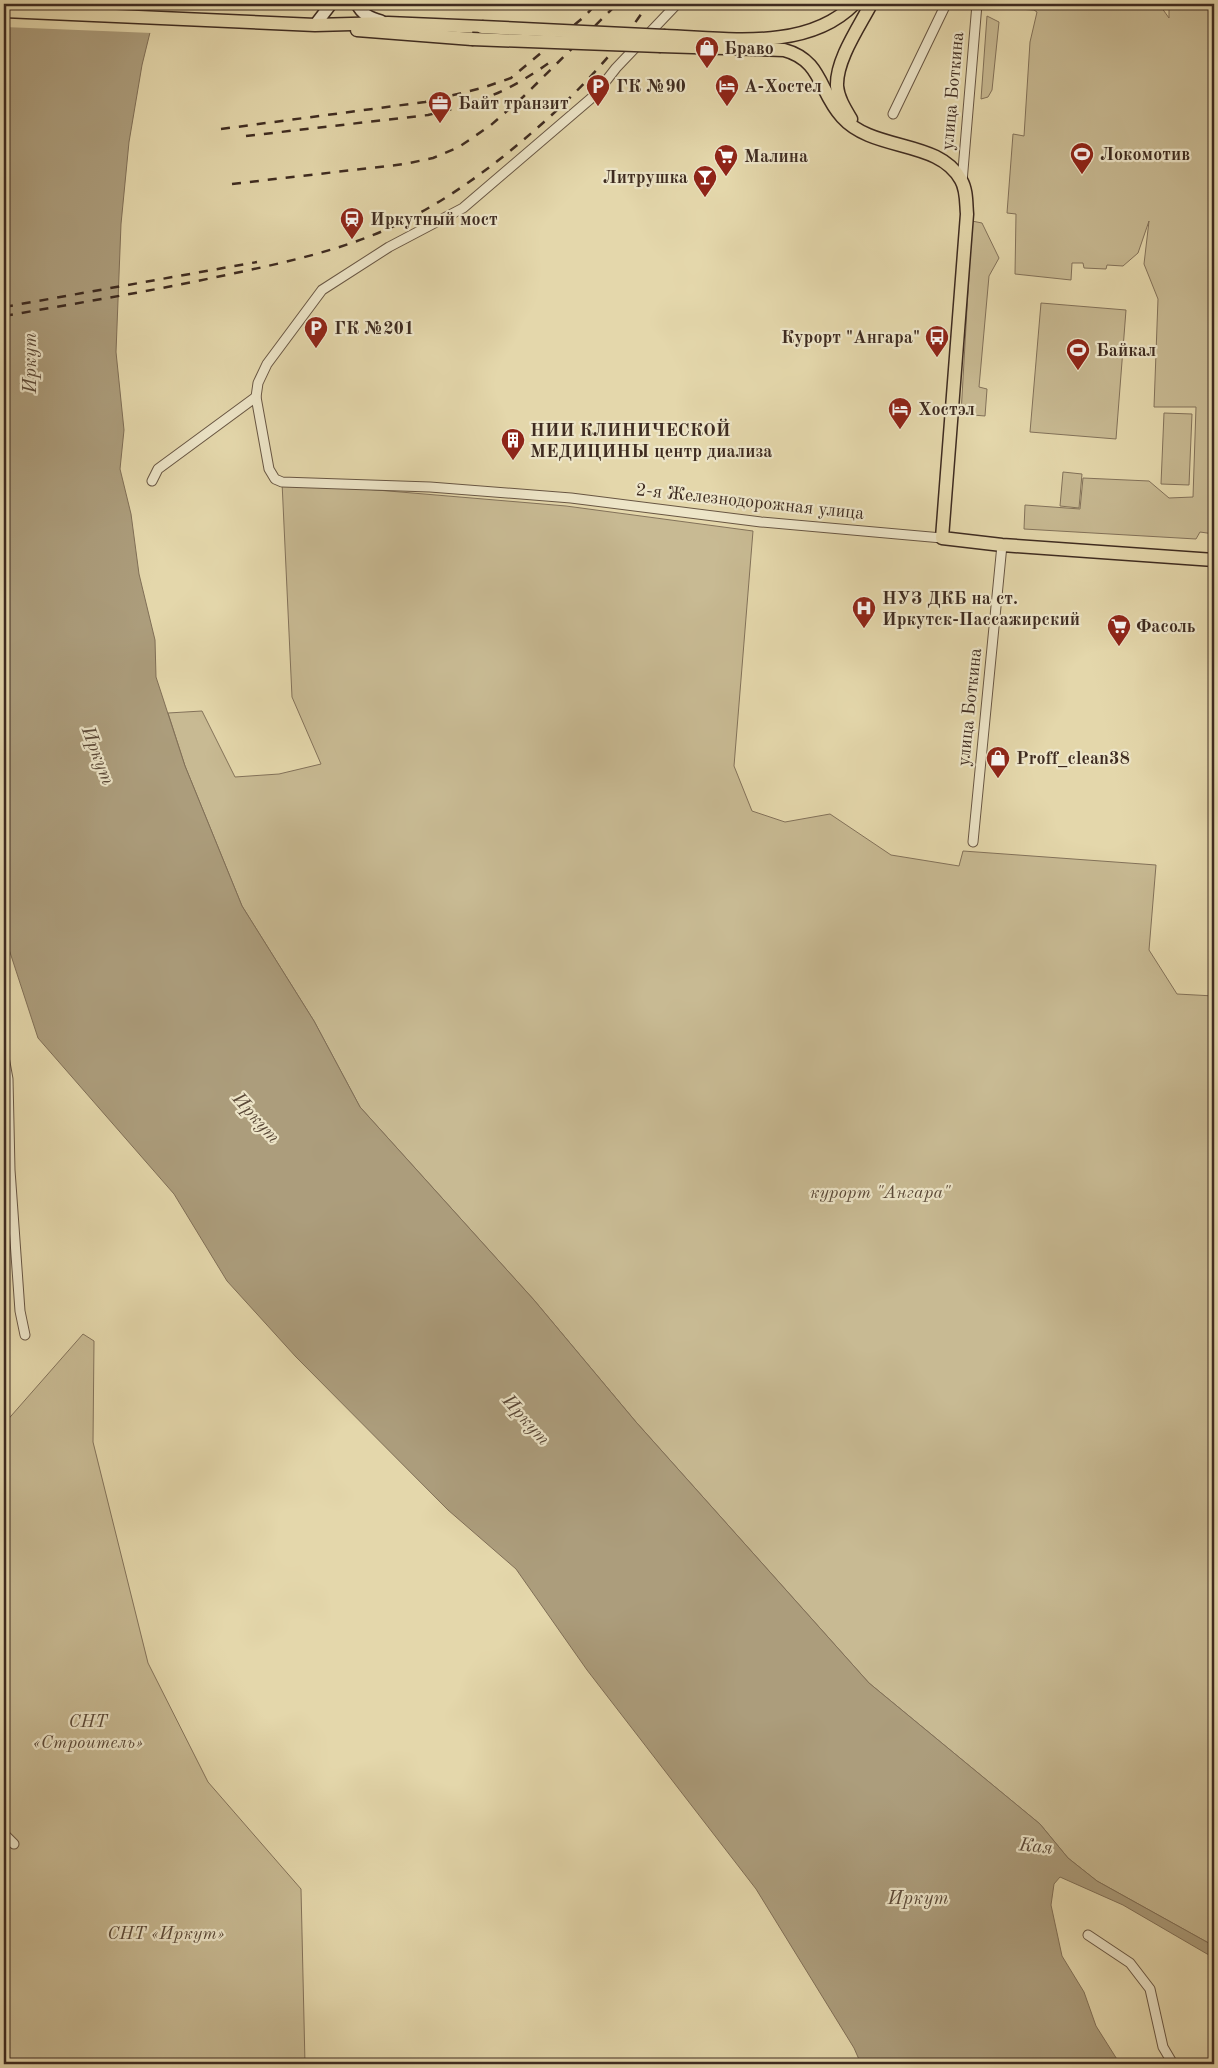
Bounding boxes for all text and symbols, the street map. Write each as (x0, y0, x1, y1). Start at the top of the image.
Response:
street label: улица Боткина (939, 31, 967, 151)
shop icon: Браво (694, 35, 720, 69)
place label: Браво (724, 40, 774, 58)
parking icon: ГК №90 (585, 73, 611, 107)
hotel icon: А-Хостел (714, 73, 740, 107)
place label: ГК №90 (616, 78, 686, 96)
place label: А-Хостел (744, 78, 822, 96)
office icon: Байт транзит (427, 90, 453, 124)
place label: Байт транзит (458, 95, 569, 113)
sports icon: Локомотив (1069, 141, 1095, 175)
supermarket icon: Малина (713, 143, 739, 177)
place label: Локомотив (1100, 146, 1190, 164)
place label: Малина (744, 148, 808, 166)
bar icon: Литрушка (692, 164, 718, 198)
place label: Литрушка (603, 169, 688, 187)
station icon: Иркутный мост (339, 206, 365, 240)
place label: Иркутный мост (370, 211, 498, 229)
parking icon: ГК №201 (303, 315, 329, 349)
place label: ГК №201 (334, 320, 415, 338)
bus stop icon: Курорт "Ангара" (924, 324, 950, 358)
place label: Курорт "Ангара" (781, 329, 920, 347)
water label: Иркут (22, 333, 41, 394)
sports icon: Байкал (1065, 337, 1091, 371)
place label: Байкал (1096, 342, 1156, 360)
hotel icon: Хостэл (887, 396, 913, 430)
place label: Хостэл (918, 401, 975, 419)
place label: НИИ КЛИНИЧЕСКОЙ МЕДИЦИНЫ центр диализа (530, 418, 772, 461)
building icon: НИИ КЛИНИЧЕСКОЙ МЕДИЦИНЫ центр диализа (500, 427, 526, 461)
street label: 2-я Железнодорожная улица (635, 481, 865, 523)
place label: НУЗ ДКБ на ст. Иркутск-Пассажирский (882, 590, 1080, 629)
hospital icon: НУЗ ДКБ на ст. Иркутск-Пассажирский (851, 595, 877, 629)
supermarket icon: Фасоль (1106, 613, 1132, 647)
place label: Фасоль (1136, 618, 1196, 636)
street label: улица Боткина (955, 647, 985, 767)
water label: Иркут (77, 723, 116, 788)
shop icon: Proff_clean38 (985, 745, 1011, 779)
place label: Proff_clean38 (1016, 750, 1130, 768)
water label: Иркут (227, 1089, 283, 1148)
park label: курорт "Ангара" (810, 1184, 951, 1202)
water label: Иркут (497, 1391, 553, 1450)
park label: СНТ «Строитель» (33, 1713, 143, 1752)
water label: Кая (1017, 1836, 1054, 1859)
water label: Иркут (887, 1890, 948, 1909)
park label: СНТ «Иркут» (107, 1925, 225, 1943)

